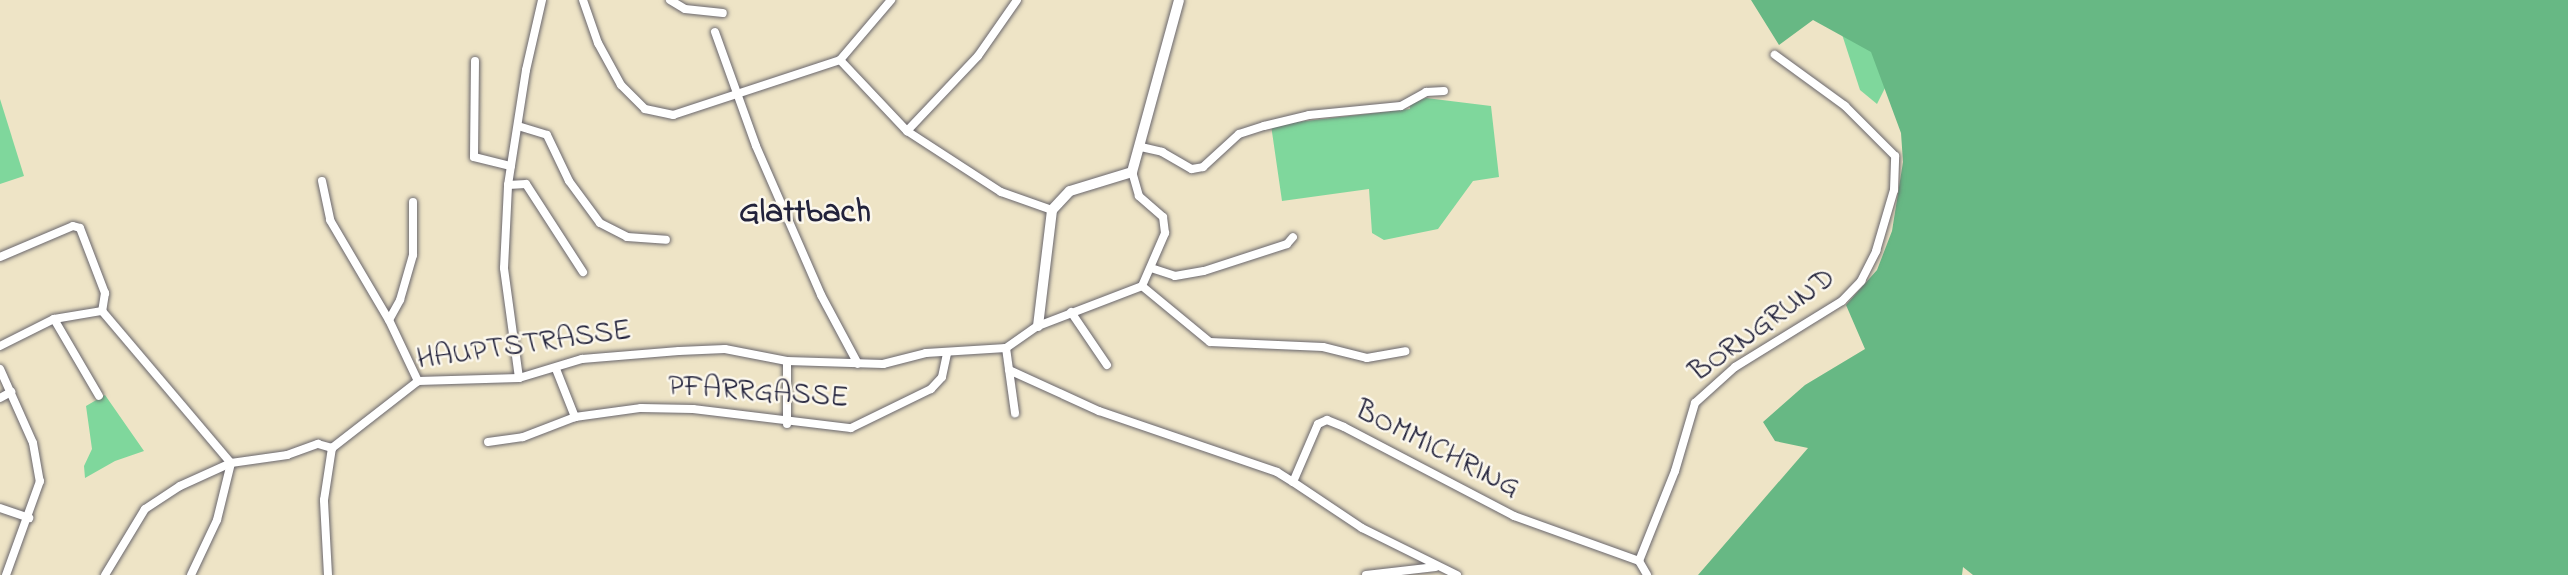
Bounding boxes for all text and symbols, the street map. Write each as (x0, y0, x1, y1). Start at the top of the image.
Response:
district label: Glattbach (739, 194, 871, 234)
street label: BORNGRUND (1683, 261, 1843, 391)
street label: HAUPTSTRASSE (415, 313, 633, 379)
street label: PFARRGASSE (666, 369, 850, 417)
street label: BOMMICHRING (1349, 393, 1525, 507)

